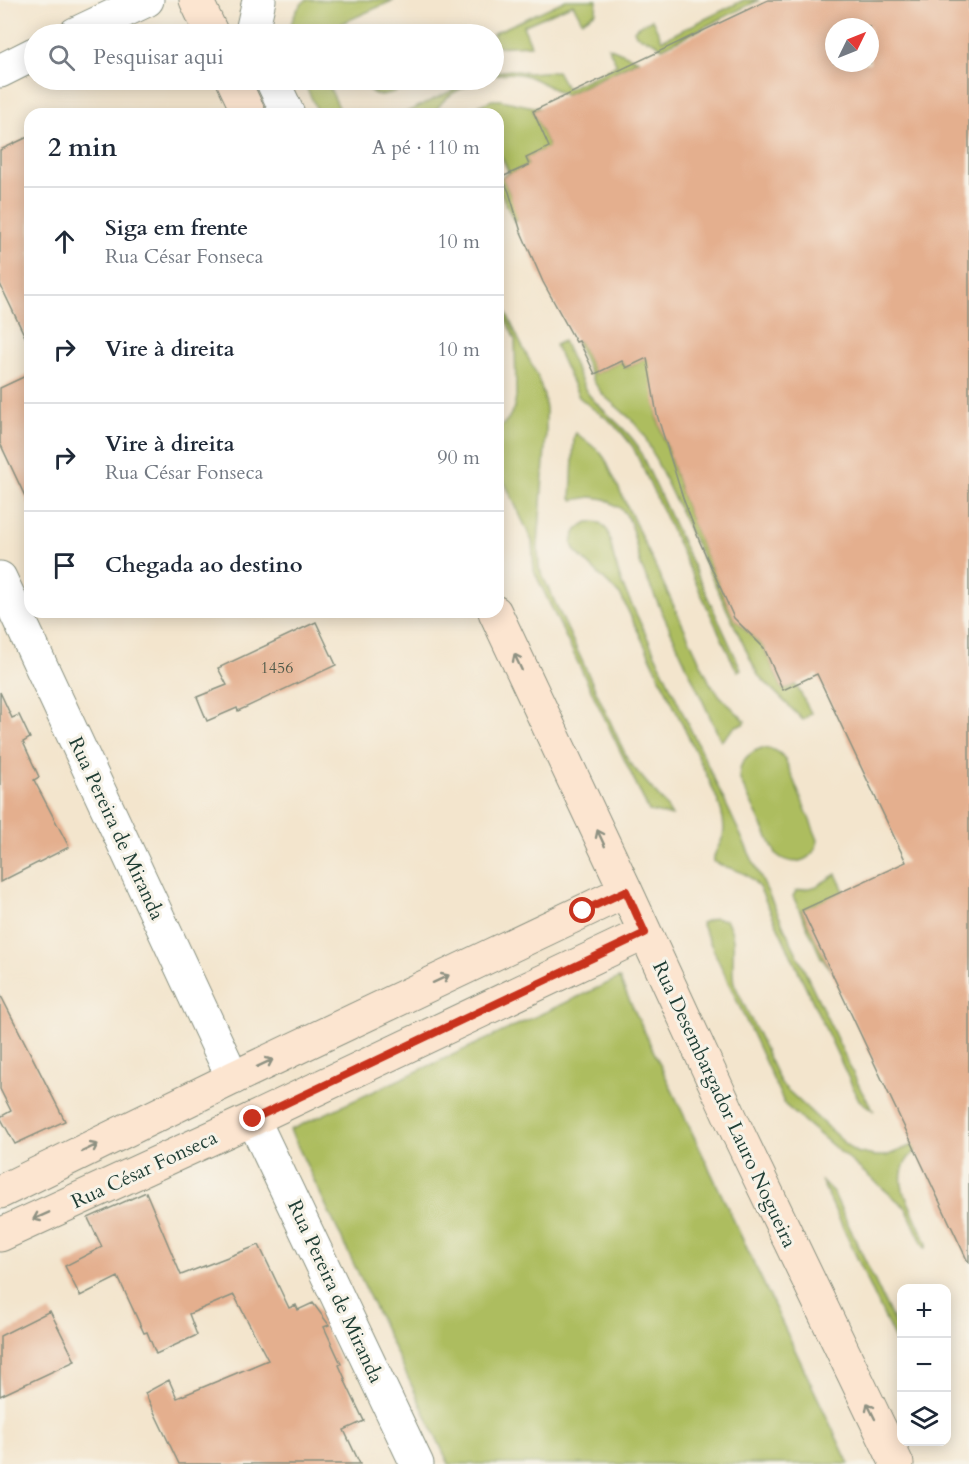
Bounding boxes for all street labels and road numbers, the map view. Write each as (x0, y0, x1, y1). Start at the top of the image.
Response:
street label: Rua Pereira de Miranda (62, 732, 171, 925)
street label: Rua Desembargador Lauro Nogueira (646, 956, 803, 1252)
street label: Rua César Fonseca (67, 1124, 222, 1215)
street label: Rua Pereira de Miranda (281, 1195, 390, 1388)

